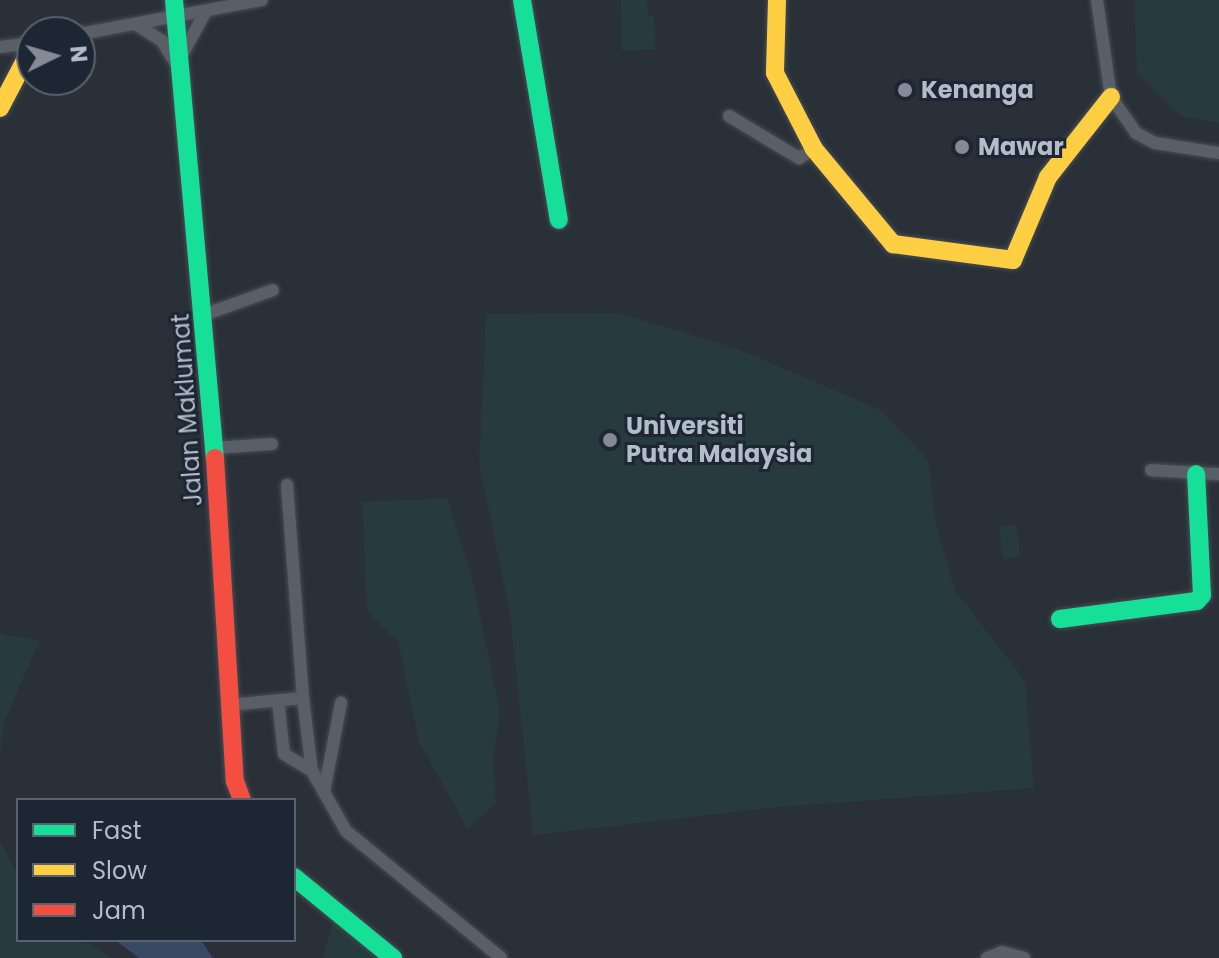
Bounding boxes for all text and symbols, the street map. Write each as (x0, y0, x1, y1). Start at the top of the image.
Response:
north arrow (16, 16, 96, 96)
text: N (62, 44, 95, 64)
place label: Kenanga (921, 76, 1034, 104)
marker: Kenanga (896, 81, 914, 99)
place label: Mawar (978, 133, 1064, 161)
marker: Mawar (953, 138, 971, 156)
street label: Jalan Maklumat (166, 313, 208, 507)
place label: Universiti Putra Malaysia (626, 412, 812, 468)
marker: Universiti Putra Malaysia (601, 431, 619, 449)
legend (16, 798, 296, 942)
text: Fast (92, 814, 142, 847)
text: Slow (92, 854, 147, 887)
text: Jam (92, 894, 146, 927)

